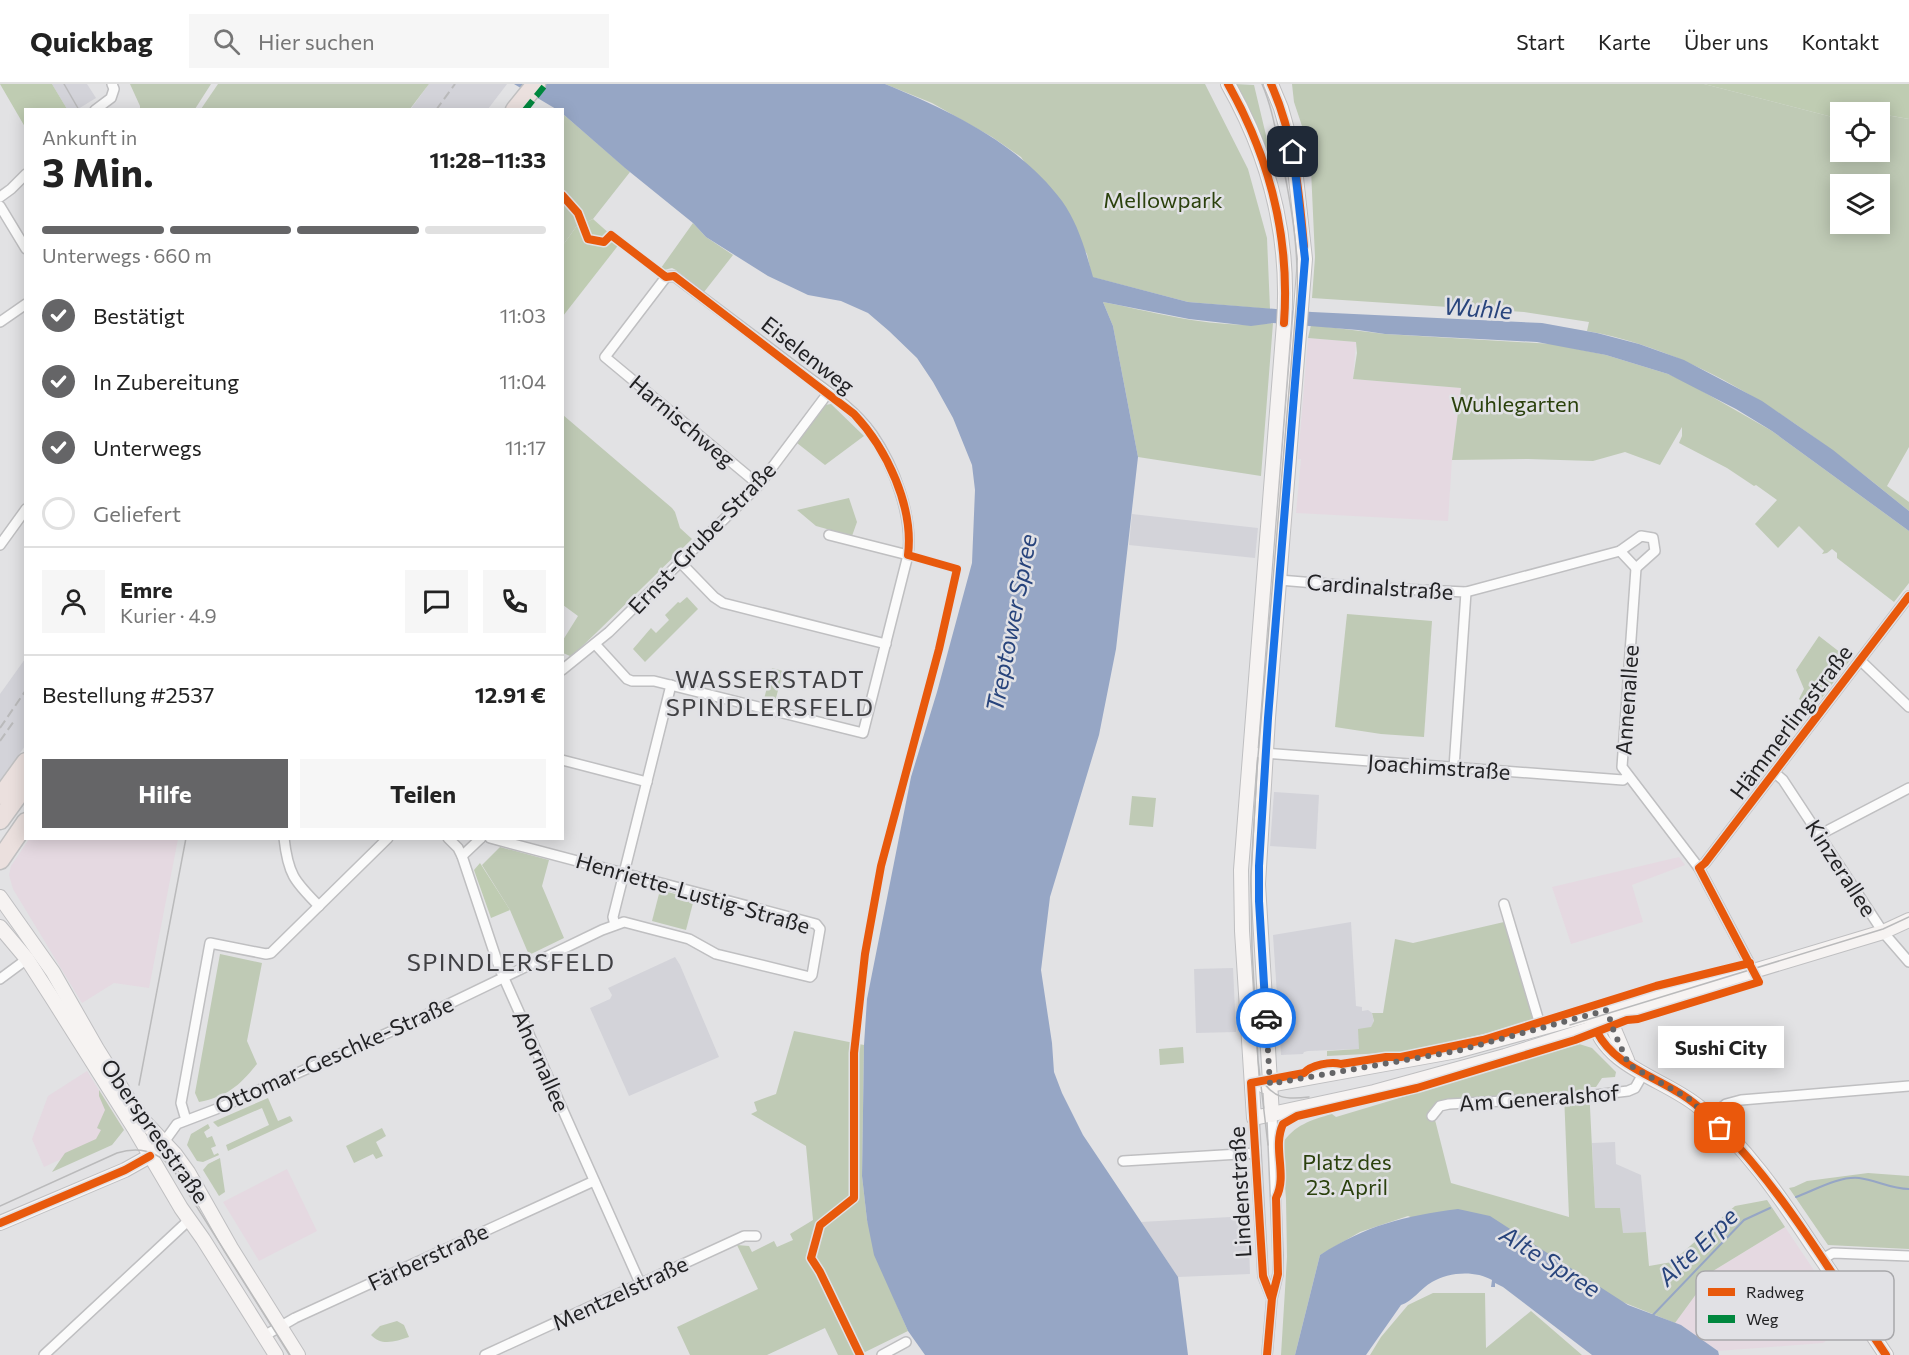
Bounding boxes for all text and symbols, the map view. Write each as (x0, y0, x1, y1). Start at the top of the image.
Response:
search box (189, 14, 609, 68)
text: Quickbag (30, 24, 153, 58)
icon: search (210, 25, 243, 58)
text: Hier suchen (258, 28, 375, 55)
text: Start (1516, 29, 1565, 54)
text: Karte (1598, 29, 1651, 54)
text: Über uns (1684, 29, 1768, 54)
text: Kontakt (1801, 29, 1879, 54)
map controls (1830, 102, 1890, 234)
button: locate (1830, 102, 1890, 162)
text: Ankunft in (42, 125, 137, 149)
pin (1267, 126, 1318, 177)
icon: home (1276, 135, 1309, 168)
text: 11:28–11:33 (430, 146, 546, 173)
text: 3 Min. (42, 147, 153, 195)
button: layers (1830, 174, 1890, 234)
park label: Mellowpark (1103, 186, 1223, 213)
text: Unterwegs · 660 m (42, 243, 212, 267)
water label: Wuhle (1443, 291, 1514, 324)
icon: check (42, 299, 75, 332)
text: Bestätigt (93, 302, 185, 329)
text: 11:03 (500, 303, 546, 327)
street label: Eiselenweg (756, 310, 860, 399)
icon: check (42, 365, 75, 398)
text: In Zubereitung (93, 368, 239, 395)
text: 11:04 (499, 369, 546, 393)
street label: Harnischweg (624, 369, 740, 472)
park label: Wuhlegarten (1451, 390, 1579, 417)
icon: check (42, 431, 75, 464)
text: Unterwegs (93, 434, 202, 461)
text: 11:17 (505, 435, 546, 459)
street label: Ernst-Grube-Straße (622, 456, 781, 619)
text: Geliefert (93, 500, 181, 527)
water label: Treptower Spree (979, 531, 1042, 714)
street label: Cardinalstraße (1306, 568, 1454, 605)
button: person (42, 570, 105, 633)
button: chat (405, 570, 468, 633)
button: phone (483, 570, 546, 633)
text: Emre (120, 576, 173, 603)
text: Kurier · 4.9 (120, 603, 217, 627)
street label: Hämmerlingstraße (1724, 639, 1857, 804)
street label: Annenallee (1609, 644, 1644, 756)
district label: WASSERSTADT SPINDLERSFELD (666, 664, 874, 721)
text: Bestellung #2537 (42, 681, 214, 708)
text: 12.91 € (475, 681, 546, 708)
street label: Joachimstraße (1367, 748, 1511, 785)
button: Hilfe (42, 759, 288, 828)
button: Teilen (300, 759, 546, 828)
street label: Kinzerallee (1800, 814, 1883, 921)
street label: Henriette-Lustig-Straße (573, 846, 813, 939)
district label: SPINDLERSFELD (407, 947, 615, 976)
courier (1236, 988, 1296, 1048)
street label: Ottomar-Geschke-Straße (210, 990, 457, 1119)
icon: car (1250, 1002, 1283, 1035)
street label: Ahornallee (507, 1006, 576, 1116)
callout: Sushi City (1657, 1026, 1783, 1068)
text: Sushi City (1675, 1035, 1767, 1059)
street label: Oberspreestraße (96, 1053, 215, 1208)
street label: Am Generalshof (1458, 1078, 1620, 1117)
pin (1694, 1102, 1745, 1153)
icon: bag (1703, 1111, 1736, 1144)
street label: Lindenstraße (1223, 1126, 1256, 1259)
park label: Platz des 23. April (1302, 1148, 1392, 1200)
water label: Alte Erpe (1650, 1200, 1743, 1292)
street label: Färberstraße (363, 1217, 492, 1296)
water label: Alte Spree (1495, 1218, 1606, 1303)
street label: Mentzelstraße (548, 1249, 692, 1336)
legend (1696, 1271, 1894, 1340)
text: Radweg (1746, 1282, 1804, 1301)
text: Weg (1746, 1309, 1779, 1328)

